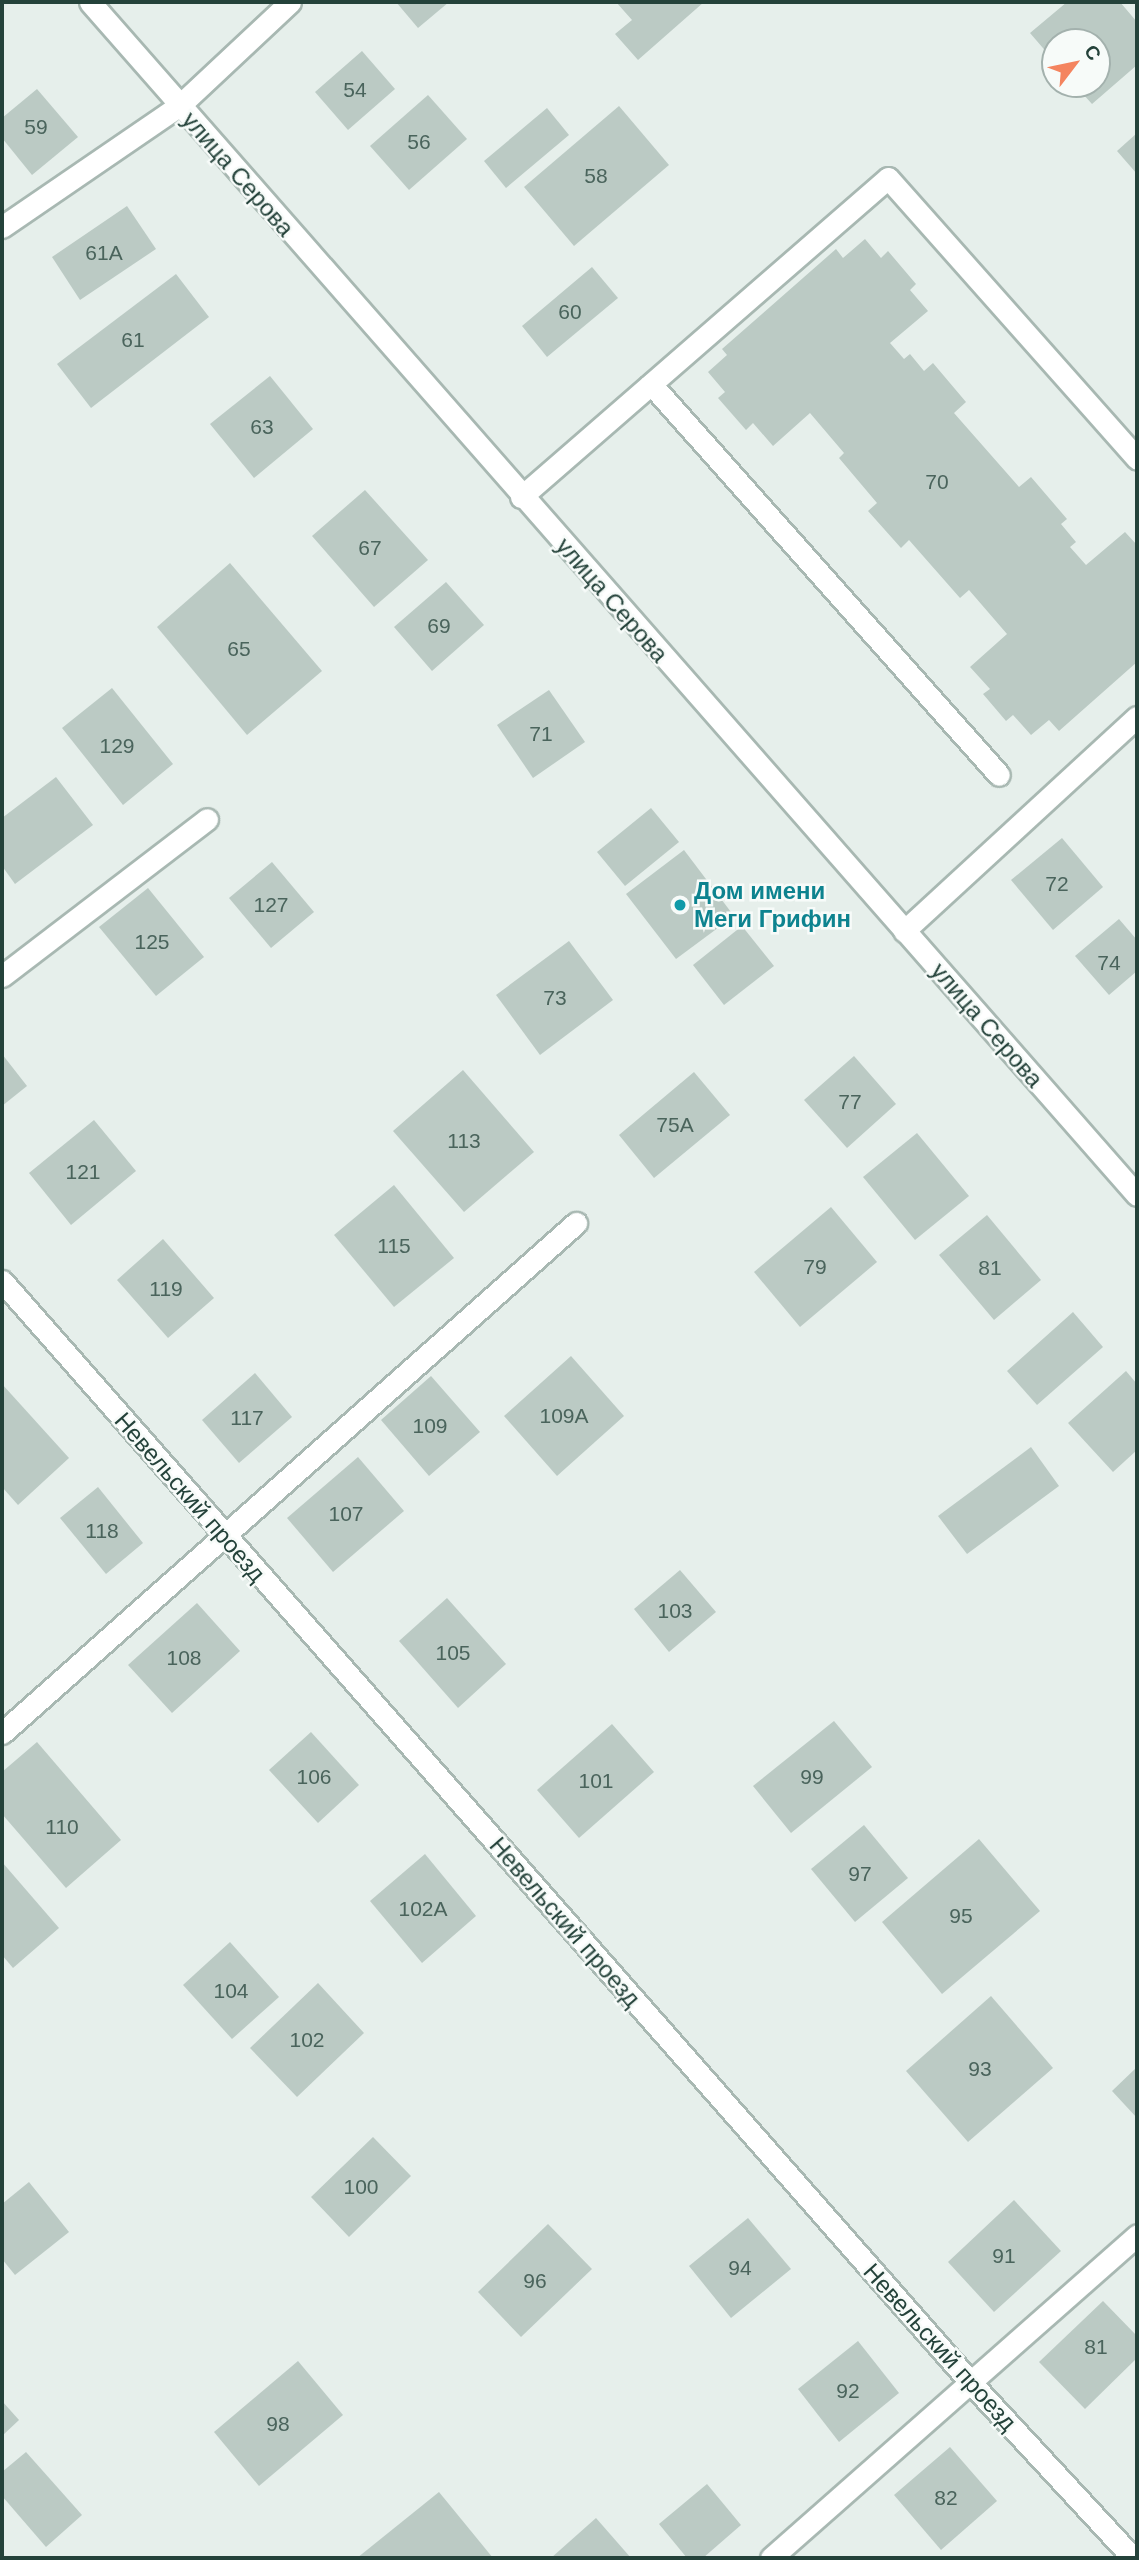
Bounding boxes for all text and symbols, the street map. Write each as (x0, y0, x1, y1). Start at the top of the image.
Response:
north arrow (1041, 28, 1111, 98)
text: С (1080, 41, 1105, 64)
house number: 54 (343, 77, 367, 103)
street label: улица Серова (176, 106, 300, 242)
house number: 59 (24, 114, 48, 140)
house number: 56 (407, 129, 431, 155)
house number: 58 (584, 163, 608, 189)
house number: 61А (85, 240, 123, 266)
house number: 60 (558, 299, 582, 325)
house number: 61 (121, 327, 145, 353)
house number: 63 (250, 414, 274, 440)
house number: 70 (925, 469, 949, 495)
street label: улица Серова (550, 532, 674, 668)
house number: 67 (358, 535, 382, 561)
house number: 69 (427, 613, 451, 639)
house number: 65 (227, 636, 251, 662)
house number: 71 (529, 721, 553, 747)
house number: 129 (99, 733, 135, 759)
house number: 72 (1045, 871, 1069, 897)
place label: Дом имени Меги Грифин (694, 877, 851, 933)
house number: 127 (253, 892, 289, 918)
marker: Дом имени Меги Грифин (672, 897, 688, 913)
house number: 125 (134, 929, 170, 955)
house number: 74 (1097, 950, 1121, 976)
street label: улица Серова (925, 957, 1049, 1093)
house number: 73 (543, 985, 567, 1011)
house number: 77 (838, 1089, 862, 1115)
house number: 75А (656, 1112, 694, 1138)
house number: 113 (447, 1128, 481, 1154)
house number: 121 (65, 1159, 101, 1185)
house number: 115 (377, 1233, 411, 1259)
house number: 79 (803, 1254, 827, 1280)
house number: 81 (978, 1255, 1002, 1281)
house number: 119 (149, 1276, 183, 1302)
house number: 109А (539, 1403, 589, 1429)
house number: 117 (230, 1405, 264, 1431)
street label: Невельский проезд (109, 1406, 271, 1588)
house number: 109 (412, 1413, 448, 1439)
house number: 107 (328, 1501, 364, 1527)
house number: 118 (85, 1518, 119, 1544)
house number: 103 (657, 1598, 693, 1624)
house number: 105 (435, 1640, 471, 1666)
house number: 108 (166, 1645, 202, 1671)
house number: 106 (296, 1764, 332, 1790)
house number: 99 (800, 1764, 824, 1790)
house number: 101 (578, 1768, 614, 1794)
house number: 110 (45, 1814, 79, 1840)
street label: Невельский проезд (484, 1831, 646, 2013)
house number: 97 (848, 1861, 872, 1887)
house number: 102А (398, 1896, 448, 1922)
house number: 95 (949, 1903, 973, 1929)
house number: 104 (213, 1978, 249, 2004)
house number: 102 (289, 2027, 325, 2053)
house number: 93 (968, 2056, 992, 2082)
house number: 100 (343, 2174, 379, 2200)
house number: 91 (992, 2243, 1016, 2269)
house number: 94 (728, 2255, 752, 2281)
street label: Невельский проезд (857, 2257, 1023, 2437)
house number: 96 (523, 2268, 547, 2294)
house number: 81 (1084, 2334, 1108, 2360)
house number: 92 (836, 2378, 860, 2404)
house number: 98 (266, 2411, 290, 2437)
house number: 82 (934, 2485, 958, 2511)

